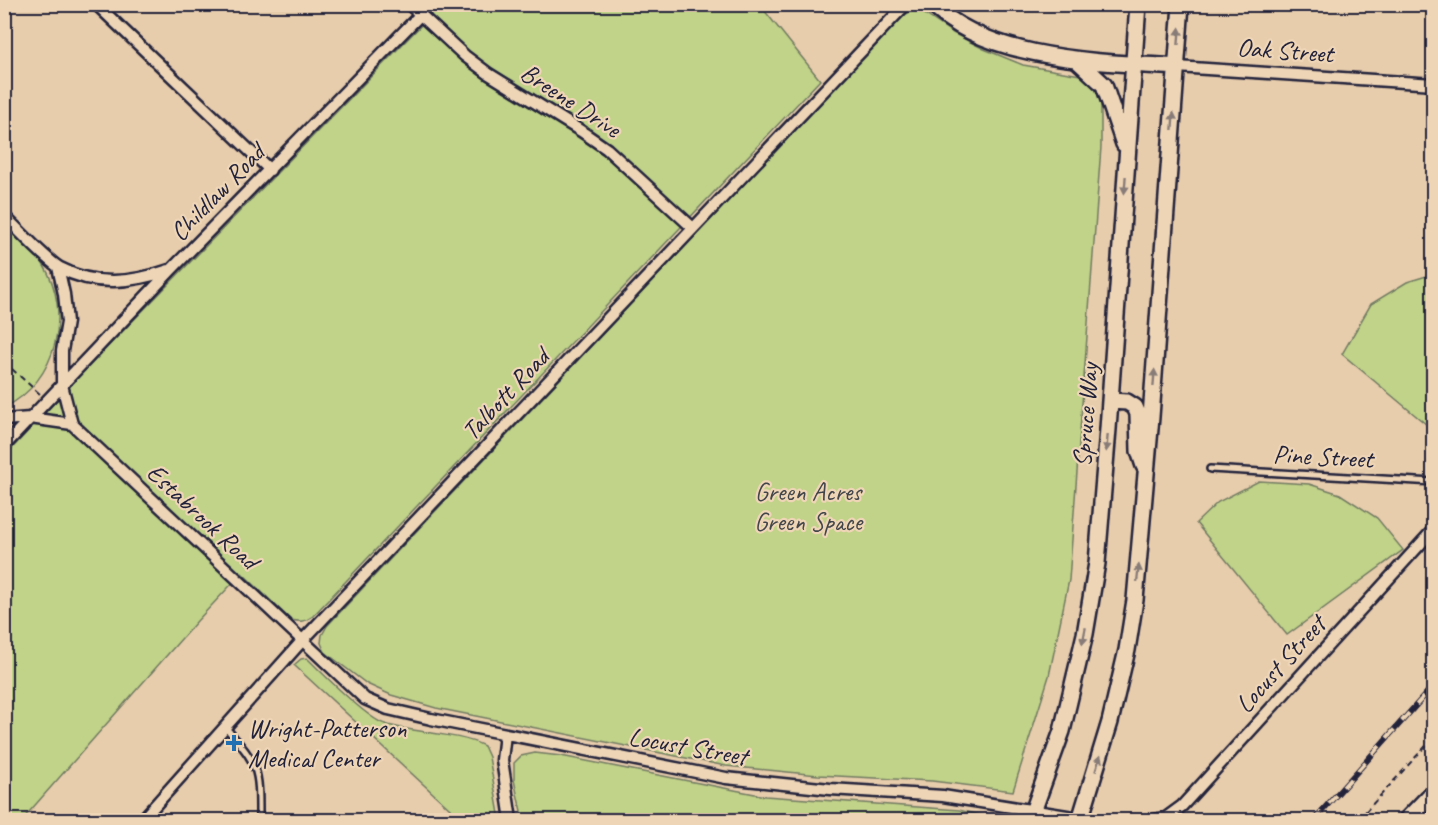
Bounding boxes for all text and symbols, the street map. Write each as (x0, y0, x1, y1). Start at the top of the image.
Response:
one-way arrow (1174, 26, 1184, 45)
street label: Oak Street (1236, 31, 1336, 70)
street label: Breene Drive (514, 56, 628, 146)
one-way arrow (1168, 112, 1177, 131)
street label: Childlaw Road (163, 134, 275, 248)
one-way arrow (1120, 176, 1130, 195)
street label: Talbott Road (454, 339, 559, 447)
street label: Spruce Way (1065, 360, 1106, 468)
one-way arrow (1149, 369, 1159, 388)
one-way arrow (1102, 433, 1112, 452)
street label: Pine Street (1272, 437, 1376, 476)
street label: Estabrook Road (140, 456, 268, 579)
park label: Green Acres Green Space (754, 475, 864, 538)
one-way arrow (1134, 563, 1143, 582)
street label: Locust Street (1228, 606, 1335, 720)
one-way arrow (1079, 627, 1089, 645)
place label: Wright-Patterson Medical Center (248, 712, 407, 775)
street label: Locust Street (626, 720, 753, 774)
marker: Wright-Patterson Medical Center (225, 734, 243, 752)
one-way arrow (1094, 754, 1103, 772)

